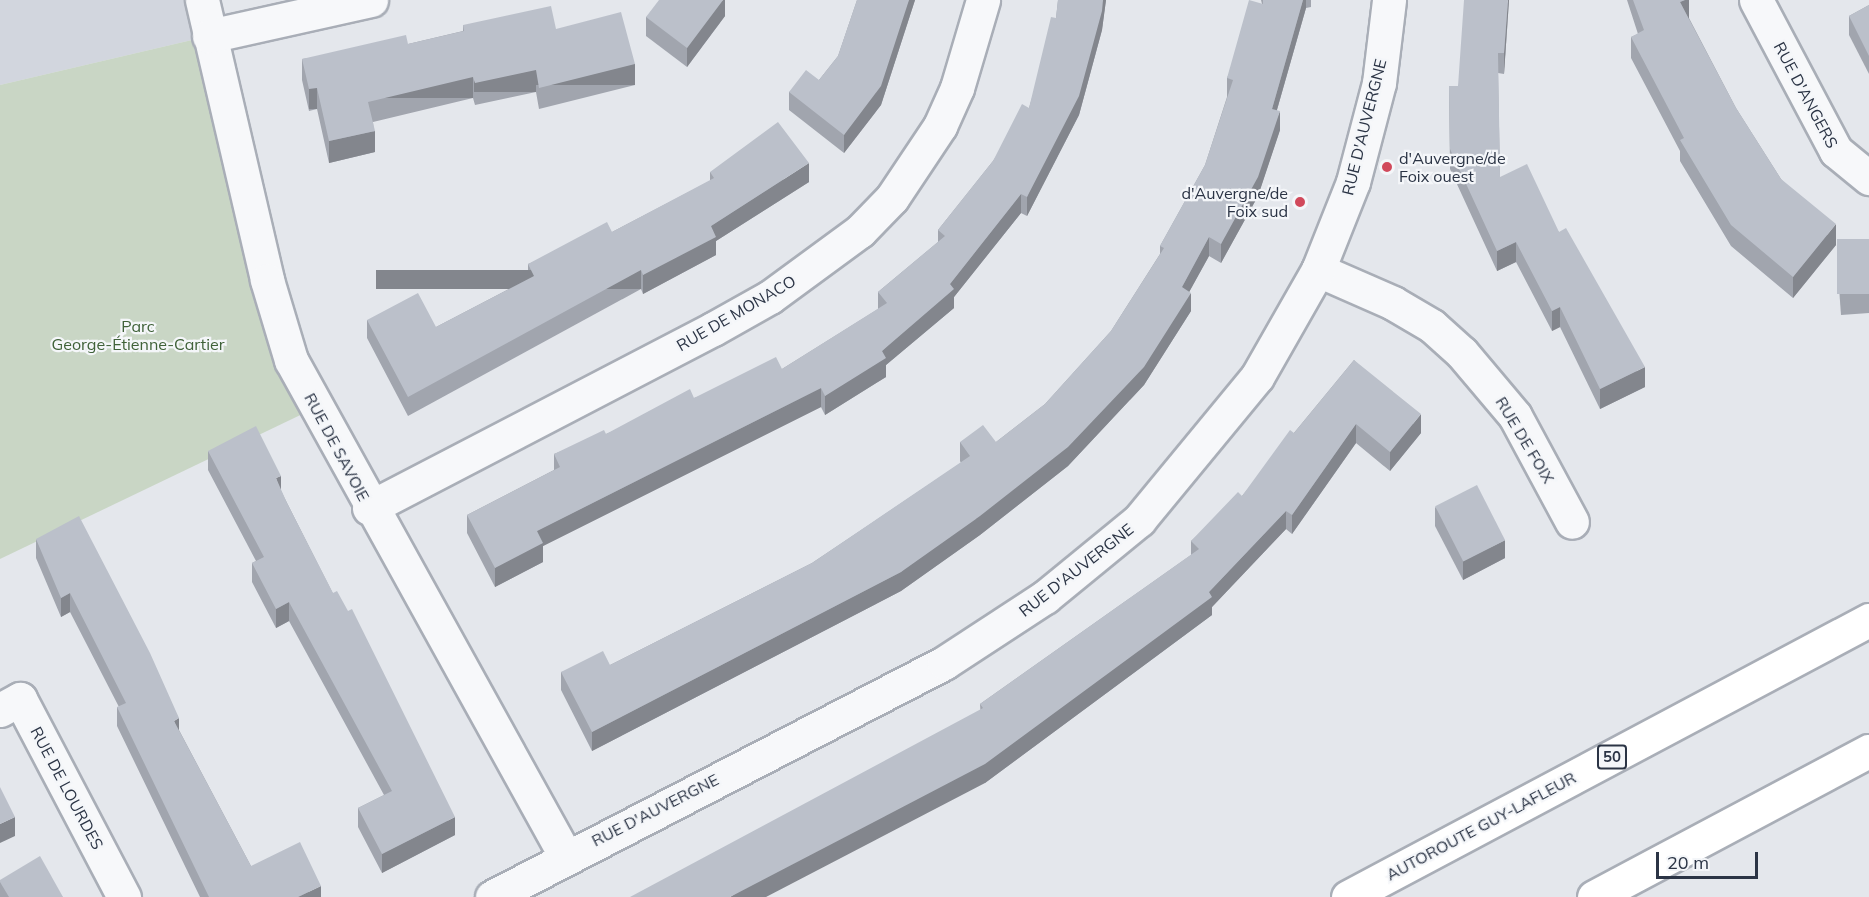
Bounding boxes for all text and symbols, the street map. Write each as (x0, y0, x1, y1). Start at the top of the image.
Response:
street label: RUE D'ANGERS (1770, 39, 1842, 151)
street label: RUE D'AUVERGNE (1338, 57, 1390, 197)
place label: d'Auvergne/de Foix ouest (1399, 148, 1506, 186)
marker: d'Auvergne/de Foix ouest (1380, 160, 1394, 174)
place label: d'Auvergne/de Foix sud (1181, 183, 1288, 221)
marker: d'Auvergne/de Foix sud (1293, 195, 1307, 209)
street label: RUE DE MONACO (673, 271, 799, 355)
park label: Parc George-Étienne-Cartier (52, 316, 224, 354)
street label: RUE DE SAVOIE (300, 390, 374, 504)
street label: RUE DE FOIX (1492, 393, 1558, 487)
street label: RUE D'AUVERGNE (1015, 519, 1137, 621)
street label: RUE DE LOURDES (27, 723, 107, 853)
road number: 50 (1597, 745, 1627, 769)
street label: AUTOROUTE GUY-LAFLEUR (1383, 768, 1579, 884)
street label: RUE D'AUVERGNE (588, 770, 722, 850)
scale bar (1659, 840, 1761, 878)
text: 20 m (1667, 851, 1709, 874)

